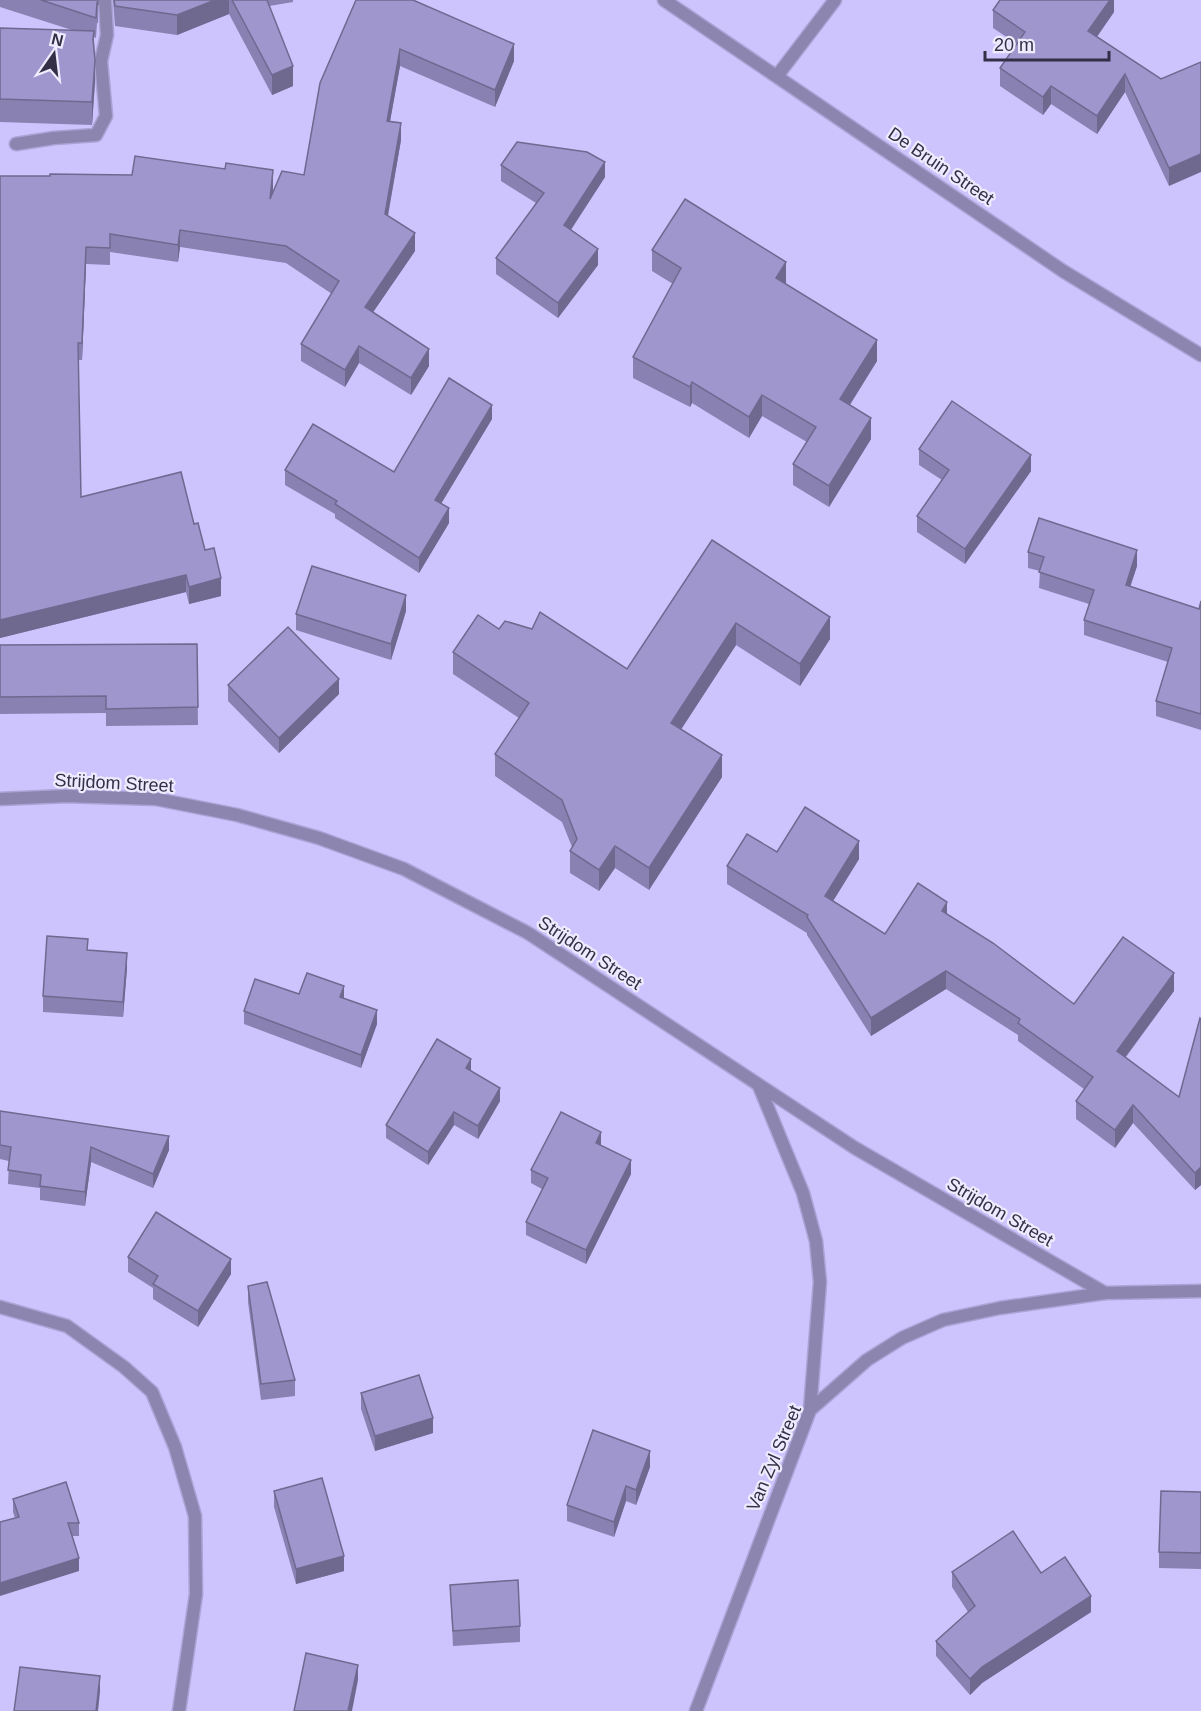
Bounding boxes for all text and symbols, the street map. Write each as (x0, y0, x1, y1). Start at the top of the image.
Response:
north arrow (24, 24, 84, 84)
scale bar (985, 24, 1110, 62)
text: N (50, 30, 65, 50)
text: 20 m (994, 35, 1034, 55)
street label: De Bruin Street (884, 123, 998, 209)
street label: Strijdom Street (54, 770, 174, 796)
street label: Strijdom Street (535, 912, 645, 994)
street label: Strijdom Street (943, 1174, 1057, 1250)
street label: Van Zyl Street (743, 1402, 805, 1514)

